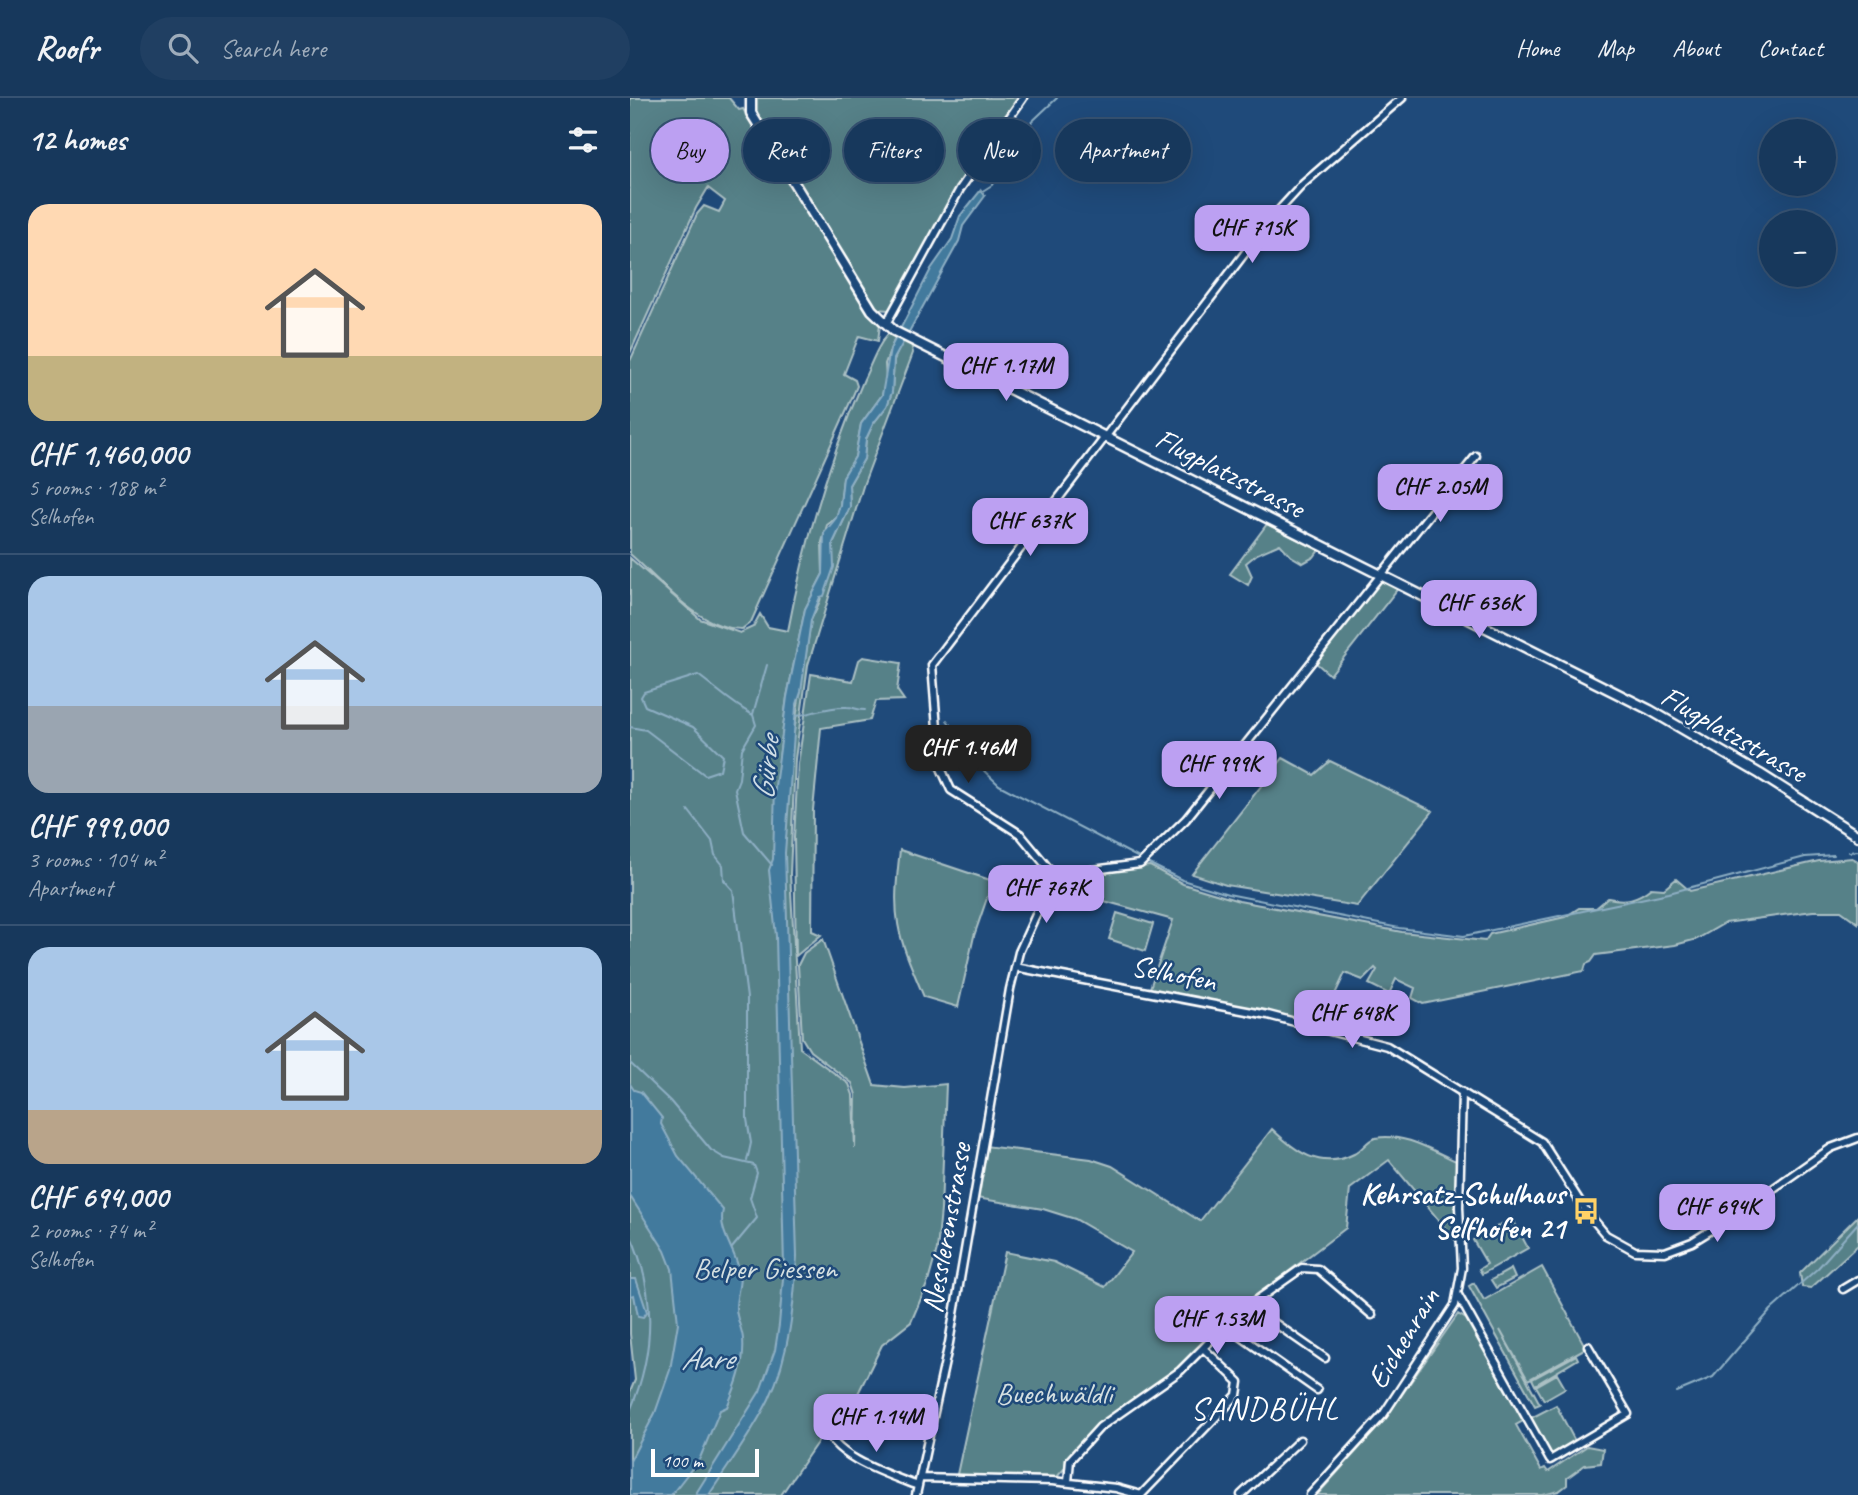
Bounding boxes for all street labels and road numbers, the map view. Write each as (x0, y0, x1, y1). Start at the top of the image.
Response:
street label: Flugplatzstrasse (1149, 419, 1313, 528)
street label: Flugplatzstrasse (1654, 677, 1816, 792)
street label: Selhofen (1129, 946, 1221, 1000)
street label: Nesslerenstrasse (912, 1138, 980, 1316)
street label: Eichenrain (1358, 1280, 1448, 1395)

